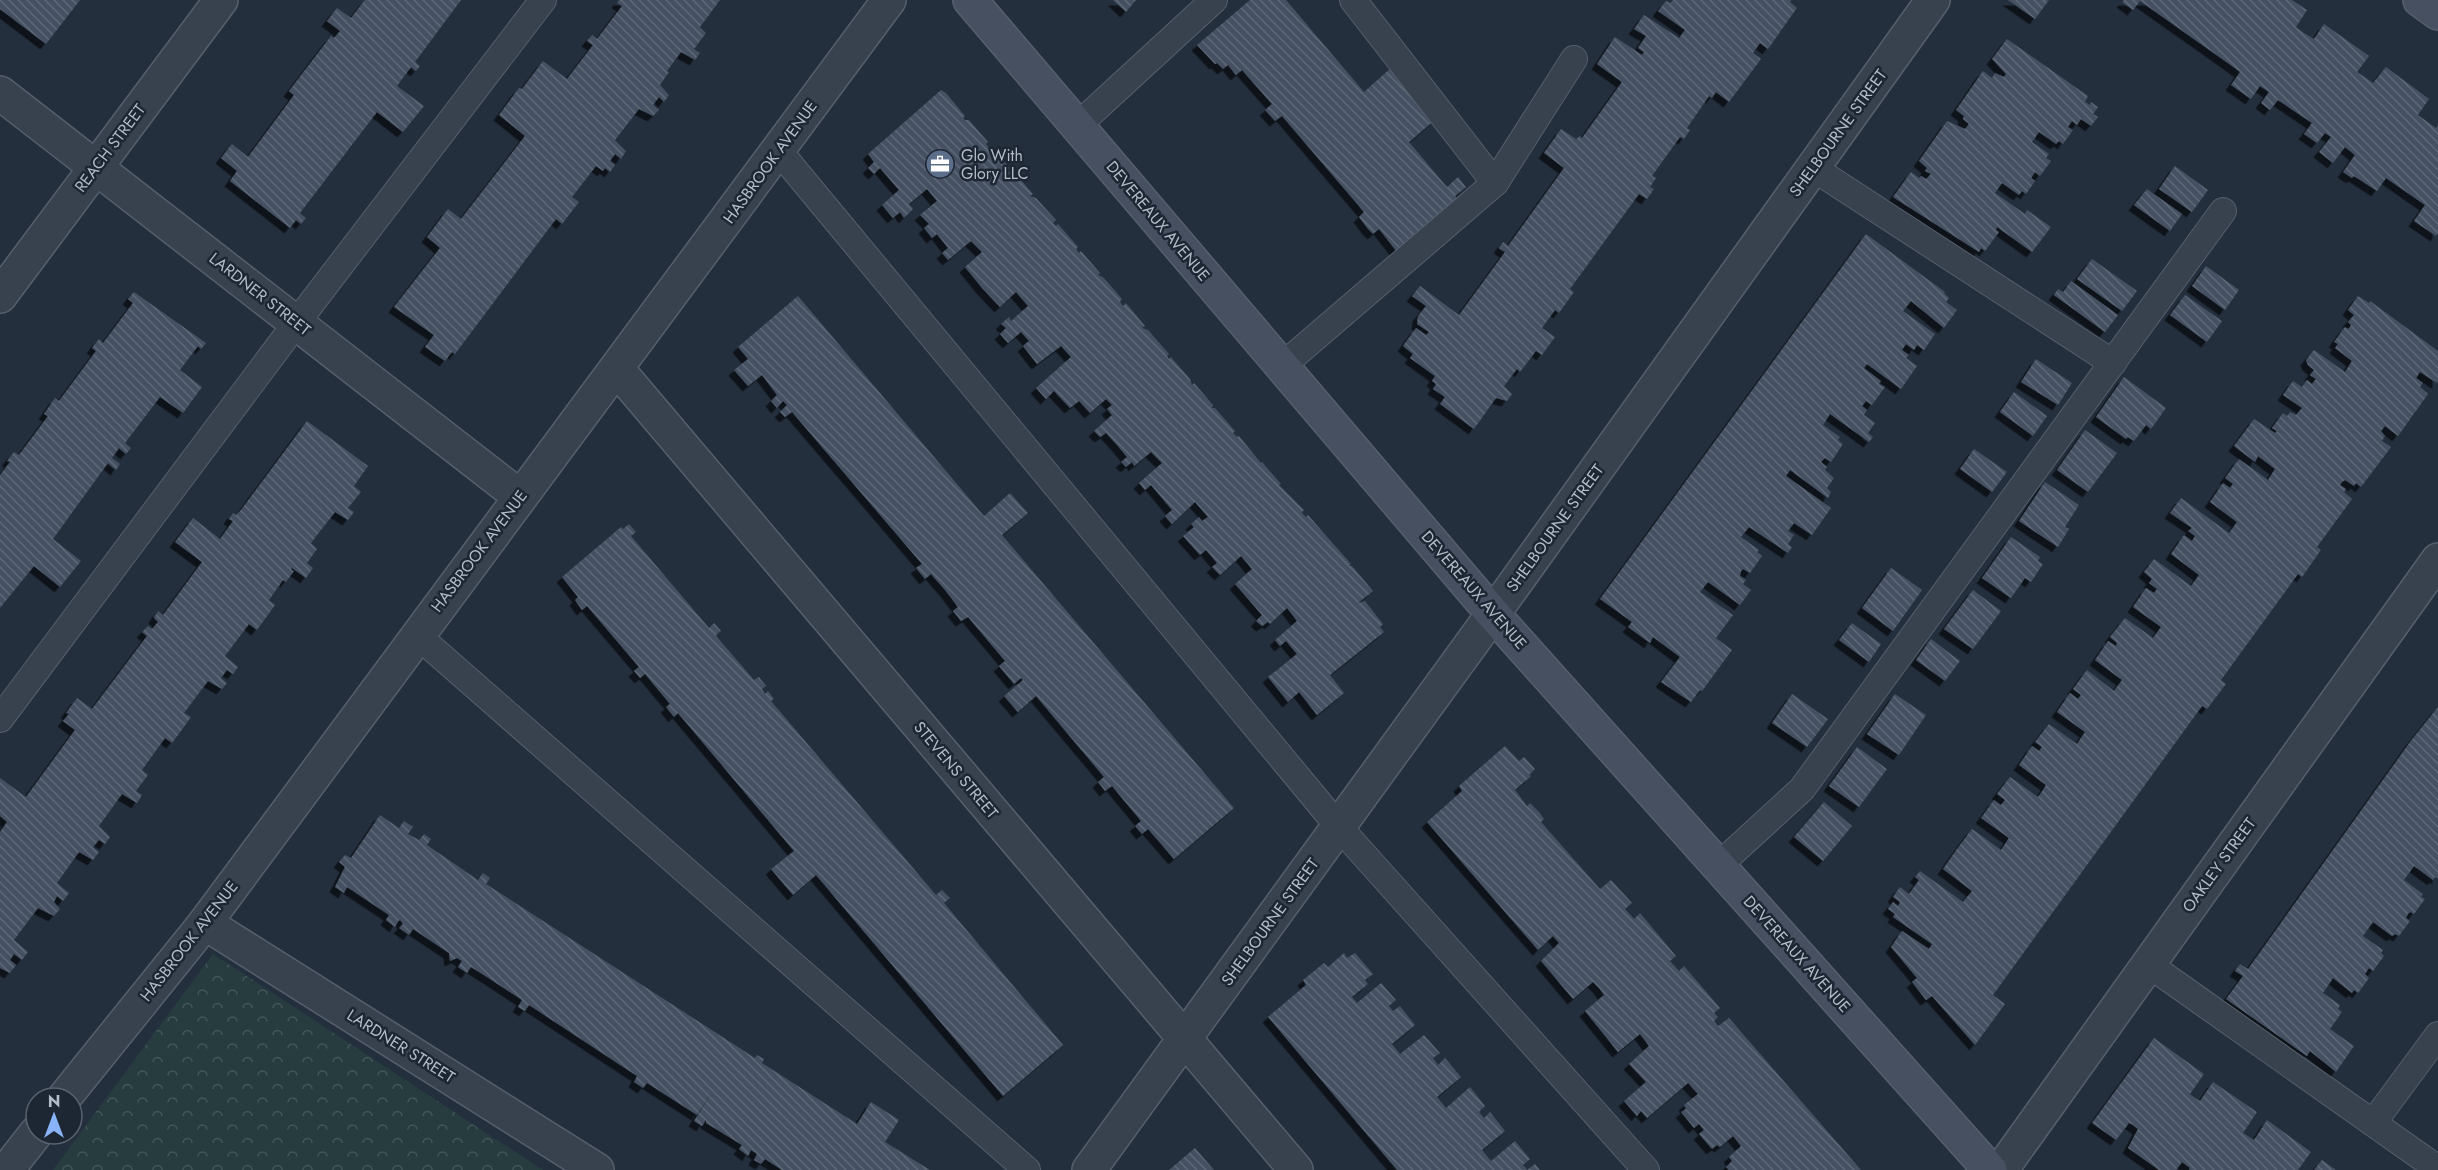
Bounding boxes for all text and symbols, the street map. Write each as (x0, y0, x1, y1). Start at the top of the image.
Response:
street label: SHELBOURNE STREET (1784, 64, 1893, 202)
street label: HASBROOK AVENUE (717, 96, 823, 228)
street label: REACH STREET (69, 99, 151, 197)
place label: Glo With Glory LLC (961, 144, 1029, 185)
office icon: Glo With Glory LLC (924, 148, 956, 180)
street label: DEVEREAUX AVENUE (1101, 156, 1215, 286)
street label: LARDNER STREET (204, 247, 316, 341)
street label: SHELBOURNE STREET (1501, 459, 1610, 597)
street label: HASBROOK AVENUE (425, 485, 533, 617)
street label: DEVEREAUX AVENUE (1416, 526, 1532, 654)
street label: STEVENS STREET (908, 716, 1004, 824)
street label: OAKLEY STREET (2177, 813, 2261, 917)
street label: SHELBOURNE STREET (1216, 853, 1325, 991)
street label: HASBROOK AVENUE (135, 876, 243, 1006)
street label: DEVEREAUX AVENUE (1738, 890, 1856, 1018)
street label: LARDNER STREET (343, 1004, 460, 1089)
north arrow (24, 1086, 84, 1146)
text: N (48, 1090, 60, 1113)

